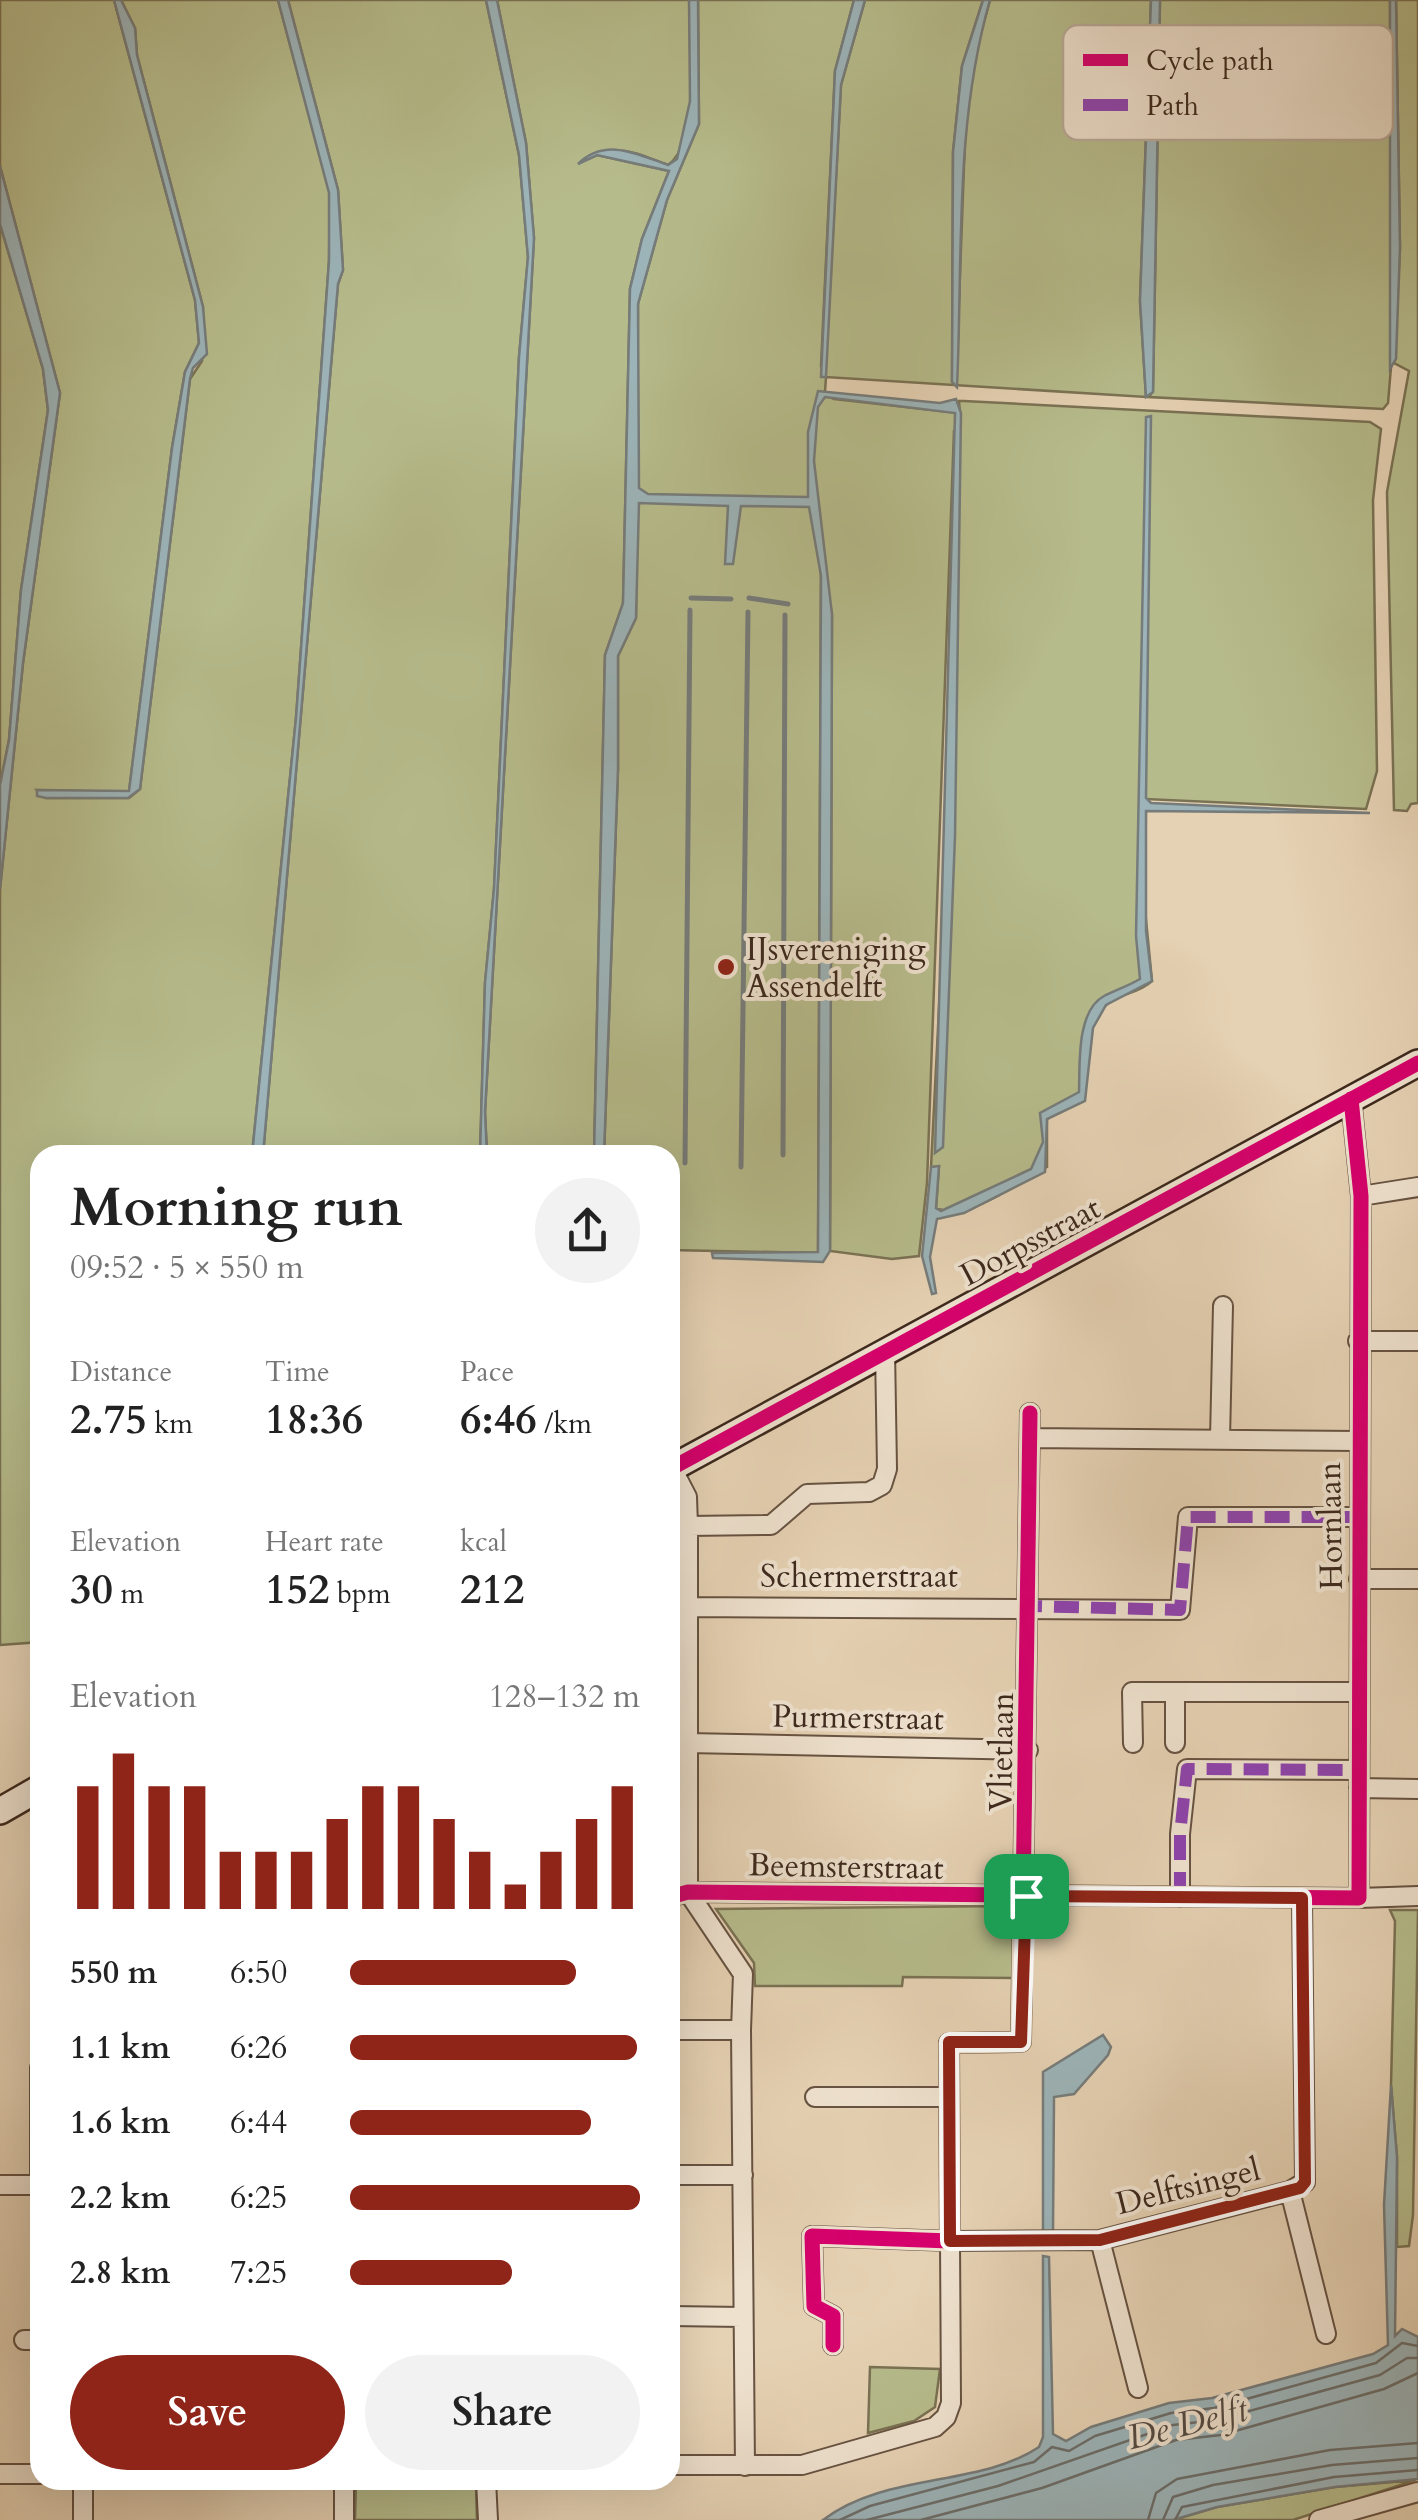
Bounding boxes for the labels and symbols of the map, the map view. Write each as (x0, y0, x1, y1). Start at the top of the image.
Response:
legend (1063, 25, 1393, 140)
text: Cycle path (1146, 42, 1274, 80)
text: Path (1146, 87, 1199, 125)
place label: IJsvereniging Assendelft (746, 928, 926, 1009)
marker: IJsvereniging Assendelft (715, 956, 737, 978)
street label: Dorpsstraat (953, 1187, 1108, 1297)
street label: Hornlaan (1308, 1462, 1354, 1590)
street label: Schermerstraat (760, 1555, 958, 1599)
street label: Vlietlaan (979, 1692, 1025, 1812)
street label: Purmerstraat (772, 1695, 944, 1741)
street label: Beemsterstraat (748, 1843, 944, 1891)
pin (984, 1854, 1069, 1939)
street label: Delftsingel (1112, 2148, 1265, 2226)
water label: De Delft (1122, 2386, 1253, 2462)

